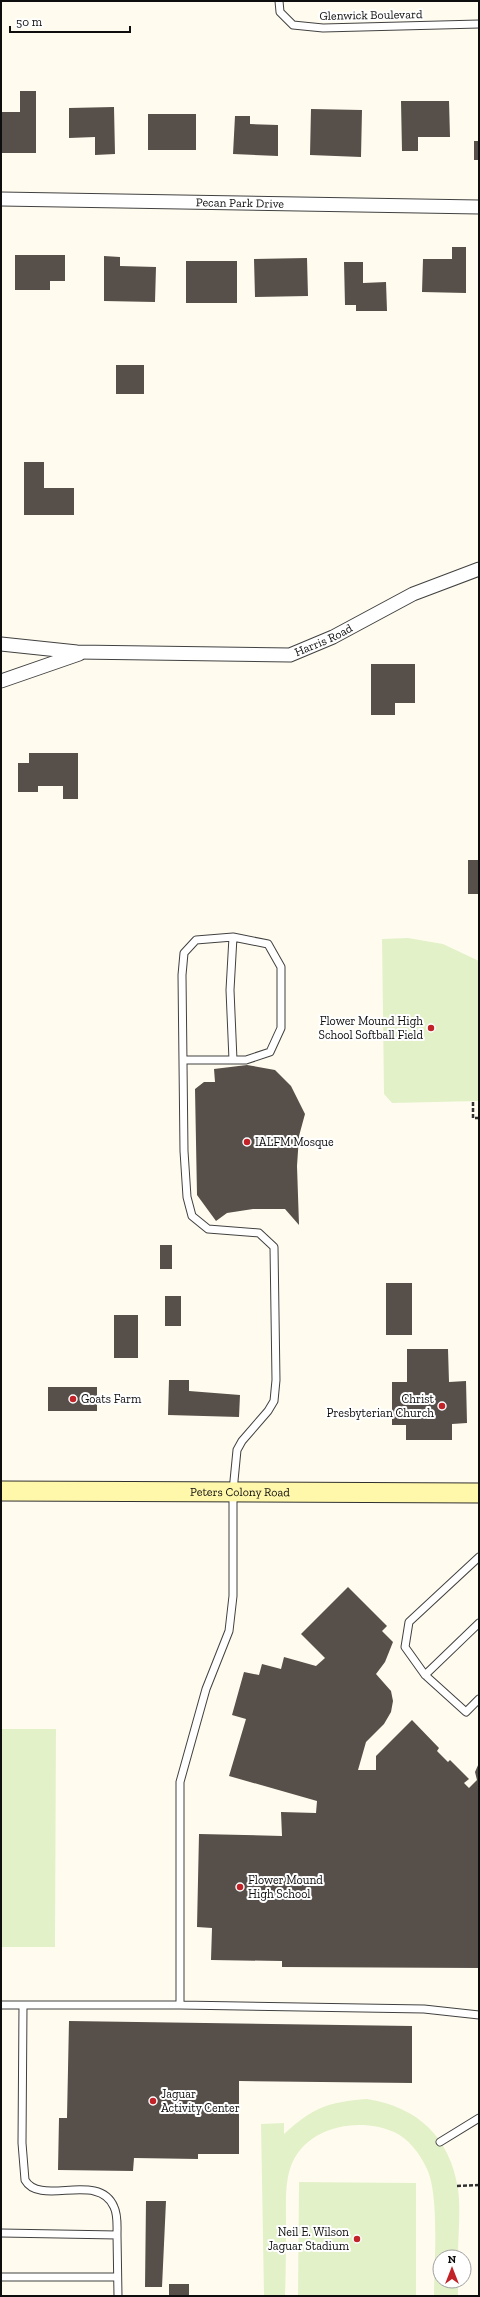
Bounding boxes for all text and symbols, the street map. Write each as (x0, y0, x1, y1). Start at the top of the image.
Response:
street label: Glenwick Boulevard (319, 7, 423, 23)
scale bar (10, 8, 130, 34)
text: 50 m (16, 15, 43, 29)
street label: Pecan Park Drive (196, 195, 284, 211)
street label: Harris Road (292, 621, 355, 659)
place label: Flower Mound High School Softball Field (318, 1014, 423, 1042)
marker: Flower Mound High School Softball Field (426, 1023, 436, 1033)
place label: IALFM Mosque (255, 1135, 334, 1149)
marker: IALFM Mosque (242, 1137, 252, 1147)
place label: Goats Farm (81, 1392, 142, 1406)
place label: Christ Presbyterian Church (326, 1392, 435, 1420)
marker: Goats Farm (68, 1394, 78, 1404)
marker: Christ Presbyterian Church (437, 1401, 447, 1411)
street label: Peters Colony Road (190, 1485, 290, 1499)
place label: Flower Mound High School (248, 1873, 323, 1901)
marker: Flower Mound High School (235, 1882, 245, 1892)
place label: Jaguar Activity Center (161, 2087, 240, 2115)
marker: Jaguar Activity Center (148, 2096, 158, 2106)
place label: Neil E. Wilson Jaguar Stadium (268, 2225, 350, 2253)
marker: Neil E. Wilson Jaguar Stadium (352, 2234, 362, 2244)
north arrow (432, 2249, 472, 2289)
text: N (448, 2253, 457, 2266)

